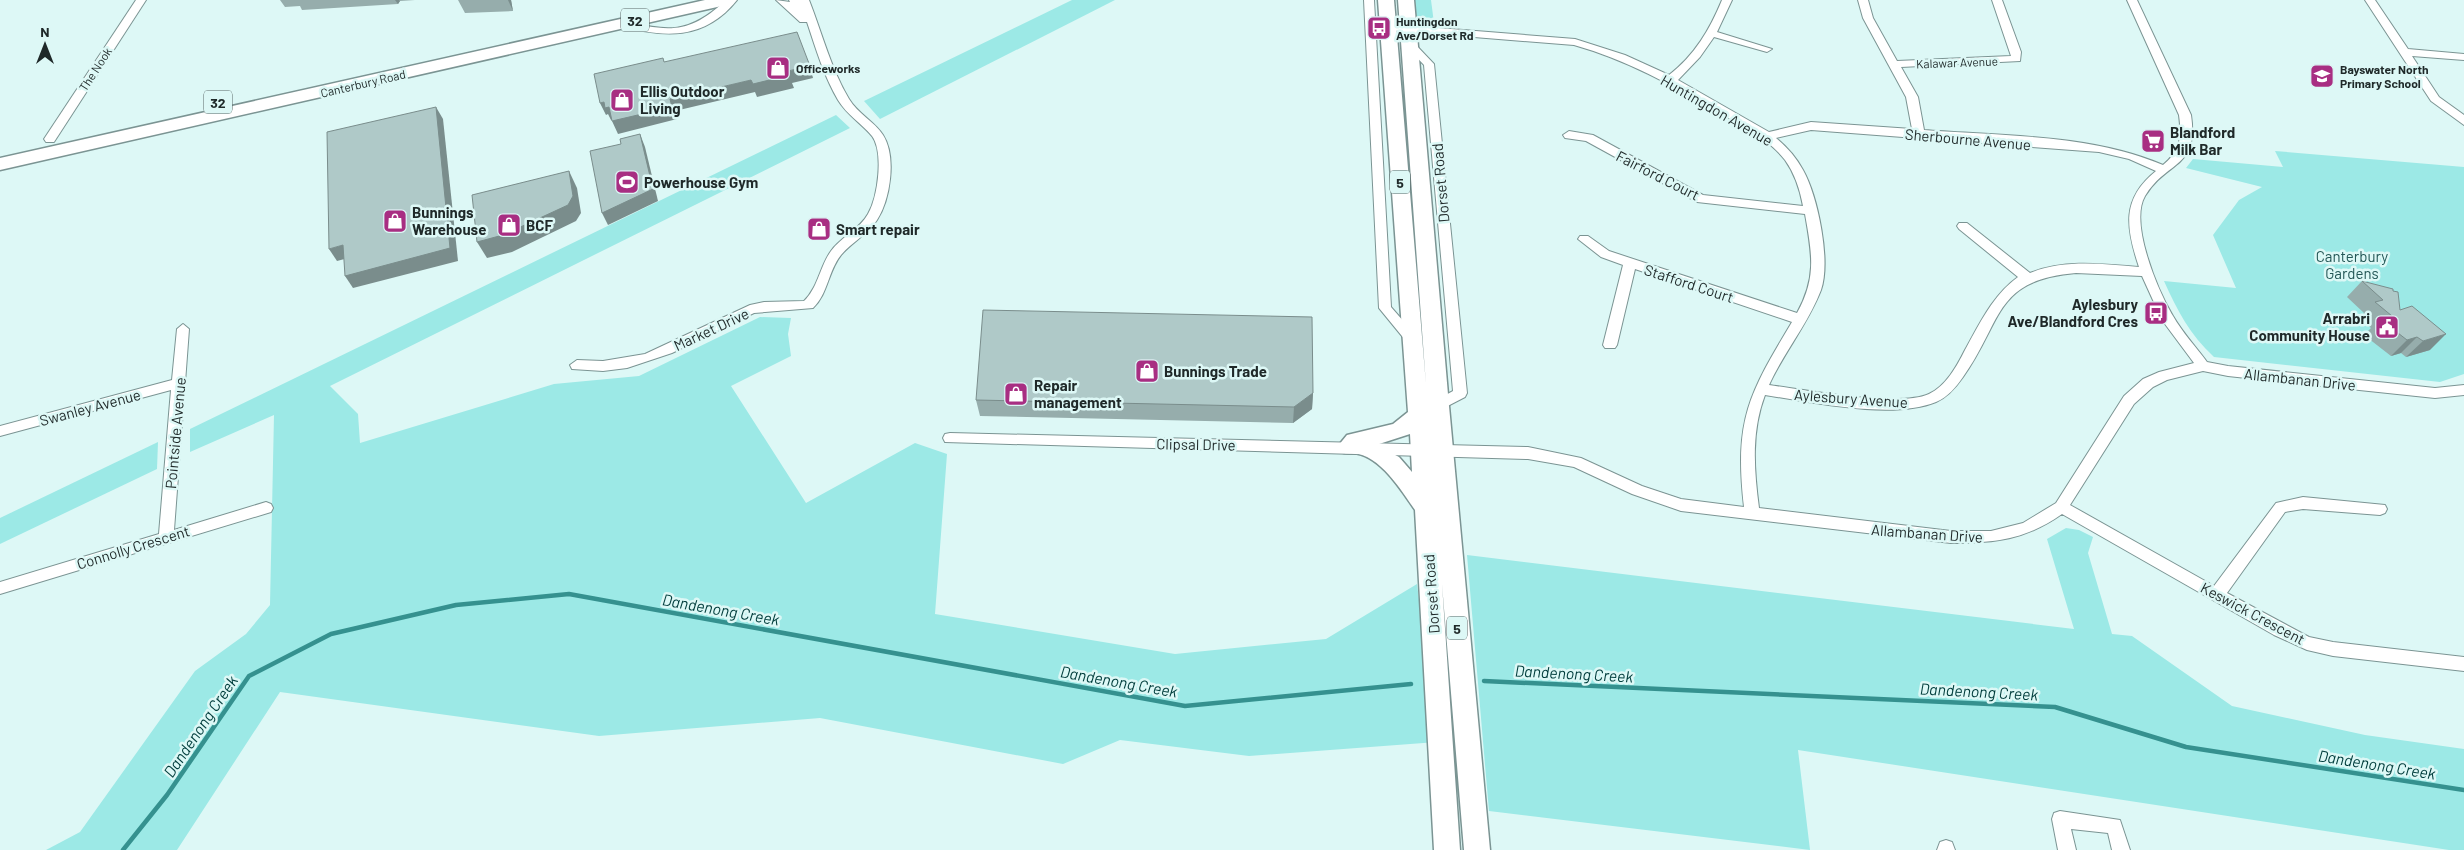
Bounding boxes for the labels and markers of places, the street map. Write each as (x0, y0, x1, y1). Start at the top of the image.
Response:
place label: Huntingdon Ave/Dorset Rd (1396, 14, 1474, 42)
bus stop icon: Huntingdon Ave/Dorset Rd (1366, 15, 1392, 41)
shop icon: Officeworks (765, 55, 791, 81)
place label: Officeworks (796, 61, 860, 75)
place label: Bayswater North Primary School (2340, 62, 2429, 90)
school or university icon: Bayswater North Primary School (2309, 63, 2335, 89)
place label: Ellis Outdoor Living (640, 82, 725, 117)
shop icon: Ellis Outdoor Living (609, 87, 635, 113)
place label: Blandford Milk Bar (2170, 123, 2235, 158)
supermarket icon: Blandford Milk Bar (2140, 128, 2166, 154)
sports icon: Powerhouse Gym (614, 169, 640, 195)
place label: Powerhouse Gym (644, 173, 758, 191)
place label: Bunnings Warehouse (412, 203, 486, 238)
shop icon: Bunnings Warehouse (382, 208, 408, 234)
shop icon: BCF (496, 212, 522, 238)
place label: BCF (526, 216, 553, 234)
shop icon: Smart repair (806, 216, 832, 242)
place label: Smart repair (836, 220, 920, 238)
place label: Aylesbury Ave/Blandford Cres (2008, 295, 2138, 330)
bus stop icon: Aylesbury Ave/Blandford Cres (2143, 300, 2169, 326)
place label: Arrabri Community House (2249, 309, 2370, 344)
public building icon: Arrabri Community House (2374, 314, 2400, 340)
shop icon: Bunnings Trade (1134, 358, 1160, 384)
place label: Bunnings Trade (1164, 362, 1267, 380)
place label: Repair management (1034, 376, 1122, 411)
shop icon: Repair management (1003, 381, 1029, 407)

